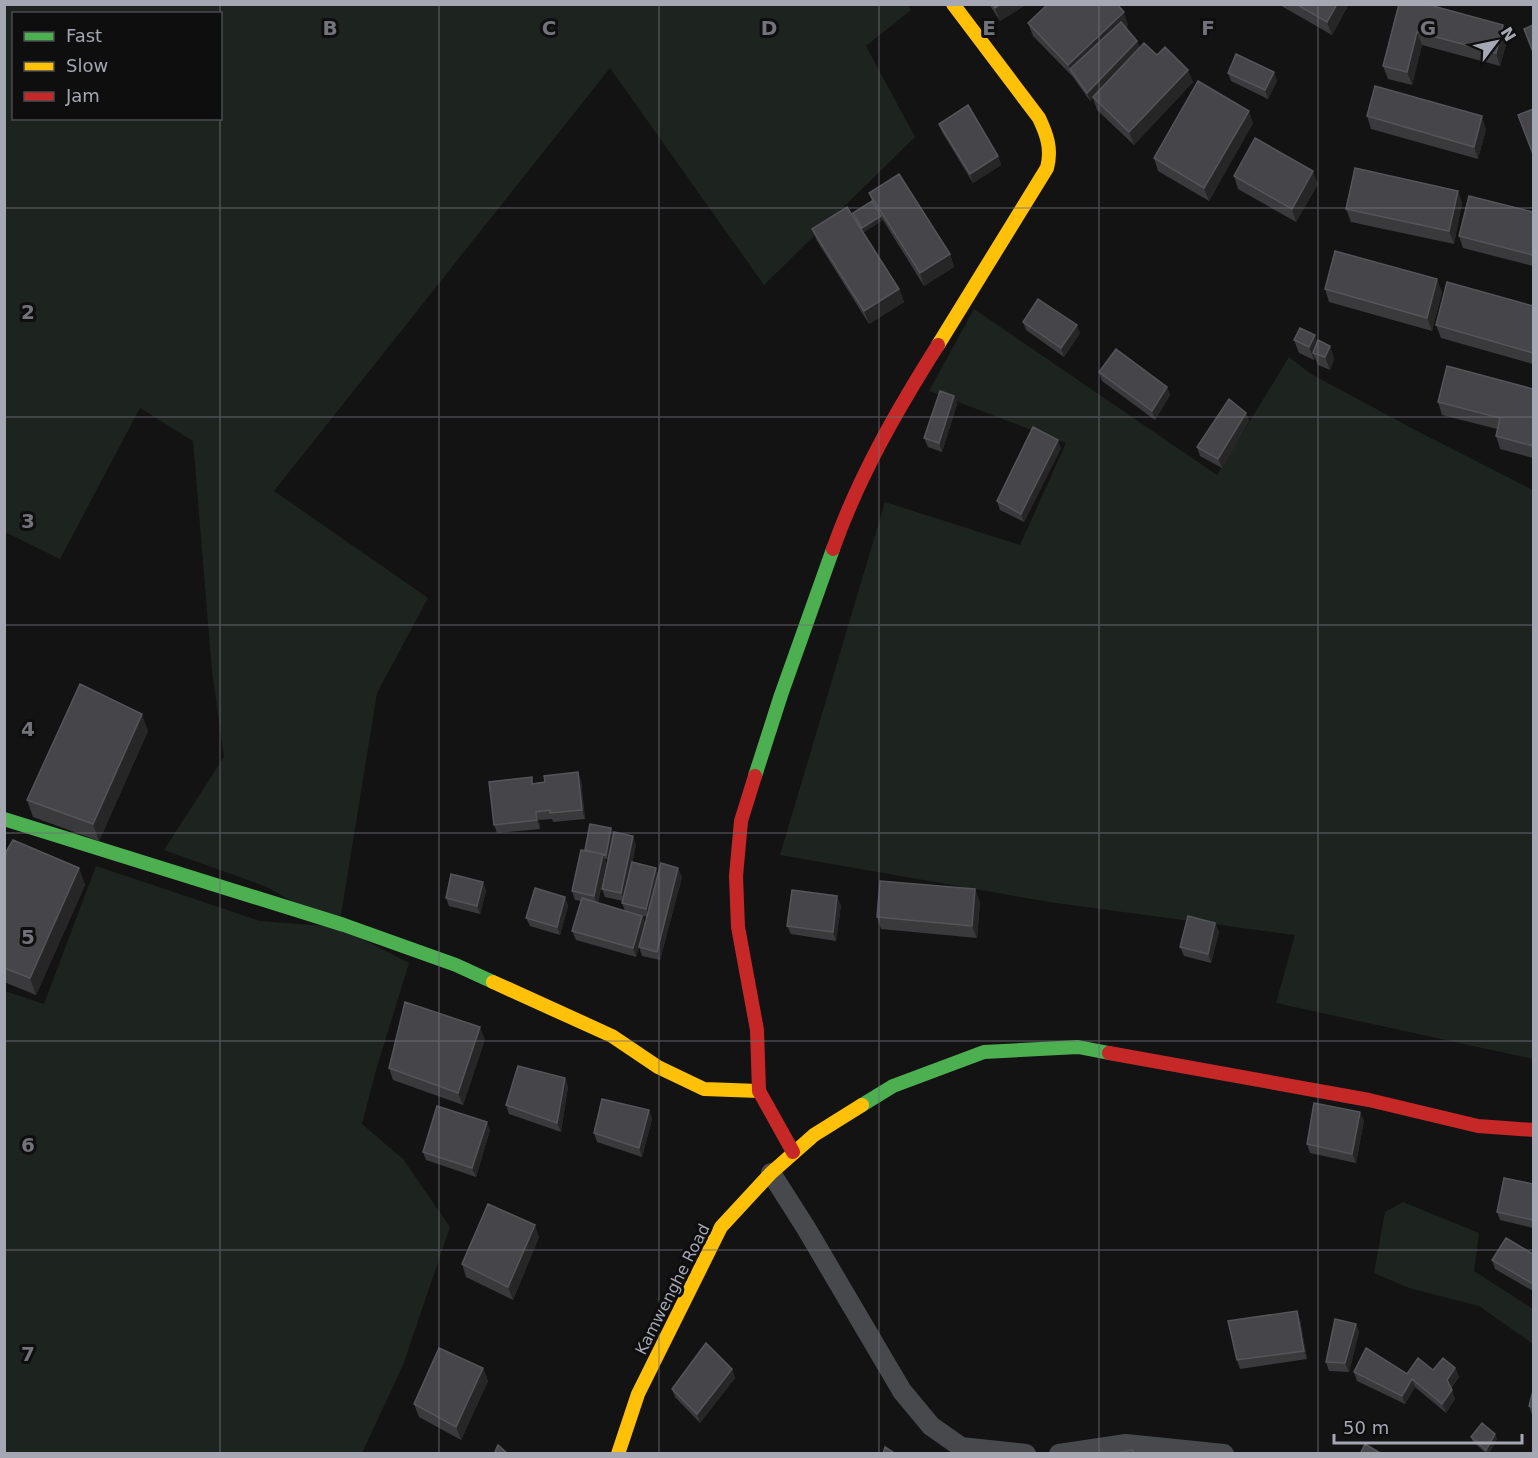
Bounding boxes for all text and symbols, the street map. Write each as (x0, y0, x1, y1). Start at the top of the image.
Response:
legend (12, 12, 222, 120)
north arrow (1466, 12, 1526, 72)
text: B (322, 16, 338, 40)
text: C (542, 16, 556, 40)
text: D (761, 16, 777, 40)
text: E (982, 16, 996, 40)
text: F (1201, 16, 1215, 40)
text: G (1420, 16, 1436, 40)
text: N (1497, 24, 1520, 45)
text: Fast (66, 25, 102, 46)
text: Slow (66, 55, 108, 76)
text: Jam (65, 85, 100, 106)
text: 2 (21, 300, 35, 324)
text: 3 (21, 509, 35, 533)
text: 4 (21, 717, 35, 741)
text: 5 (21, 925, 35, 949)
text: 6 (21, 1133, 35, 1157)
street label: Kamwenghe Road (631, 1221, 714, 1358)
text: 7 (21, 1342, 35, 1366)
scale bar (1334, 1407, 1522, 1445)
text: 50 m (1343, 1417, 1389, 1438)

